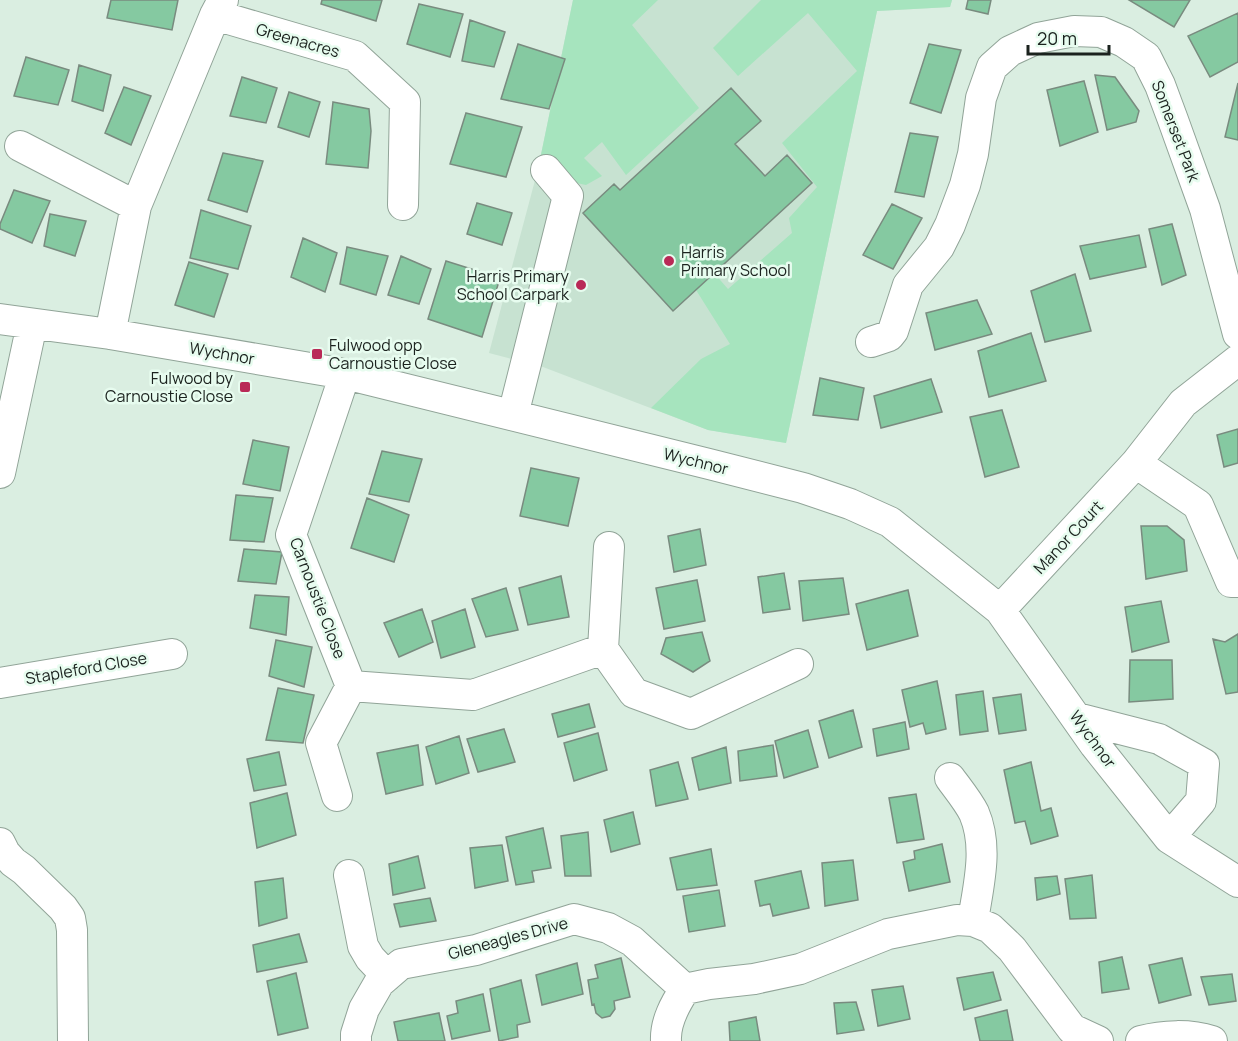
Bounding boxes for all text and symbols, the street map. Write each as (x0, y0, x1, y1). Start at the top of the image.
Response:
street label: Greenacres (254, 18, 342, 62)
scale bar (1028, 18, 1109, 56)
text: 20 m (1037, 26, 1077, 50)
street label: Somerset Park (1147, 77, 1206, 186)
place label: Harris Primary School (681, 241, 791, 281)
marker: Harris Primary School (662, 254, 676, 268)
place label: Harris Primary School Carpark (457, 265, 570, 305)
marker: Harris Primary School Carpark (574, 278, 588, 292)
place label: Fulwood opp Carnoustie Close (329, 334, 457, 374)
street label: Wychnor (188, 336, 257, 370)
marker: Fulwood opp Carnoustie Close (310, 347, 324, 361)
place label: Fulwood by Carnoustie Close (105, 367, 234, 407)
marker: Fulwood by Carnoustie Close (238, 380, 252, 394)
street label: Wychnor (661, 442, 731, 480)
street label: Manor Court (1028, 496, 1108, 578)
street label: Carnoustie Close (285, 534, 351, 662)
street label: Stapleford Close (23, 646, 149, 690)
street label: Wychnor (1065, 706, 1121, 772)
street label: Gleneagles Drive (446, 911, 570, 965)

